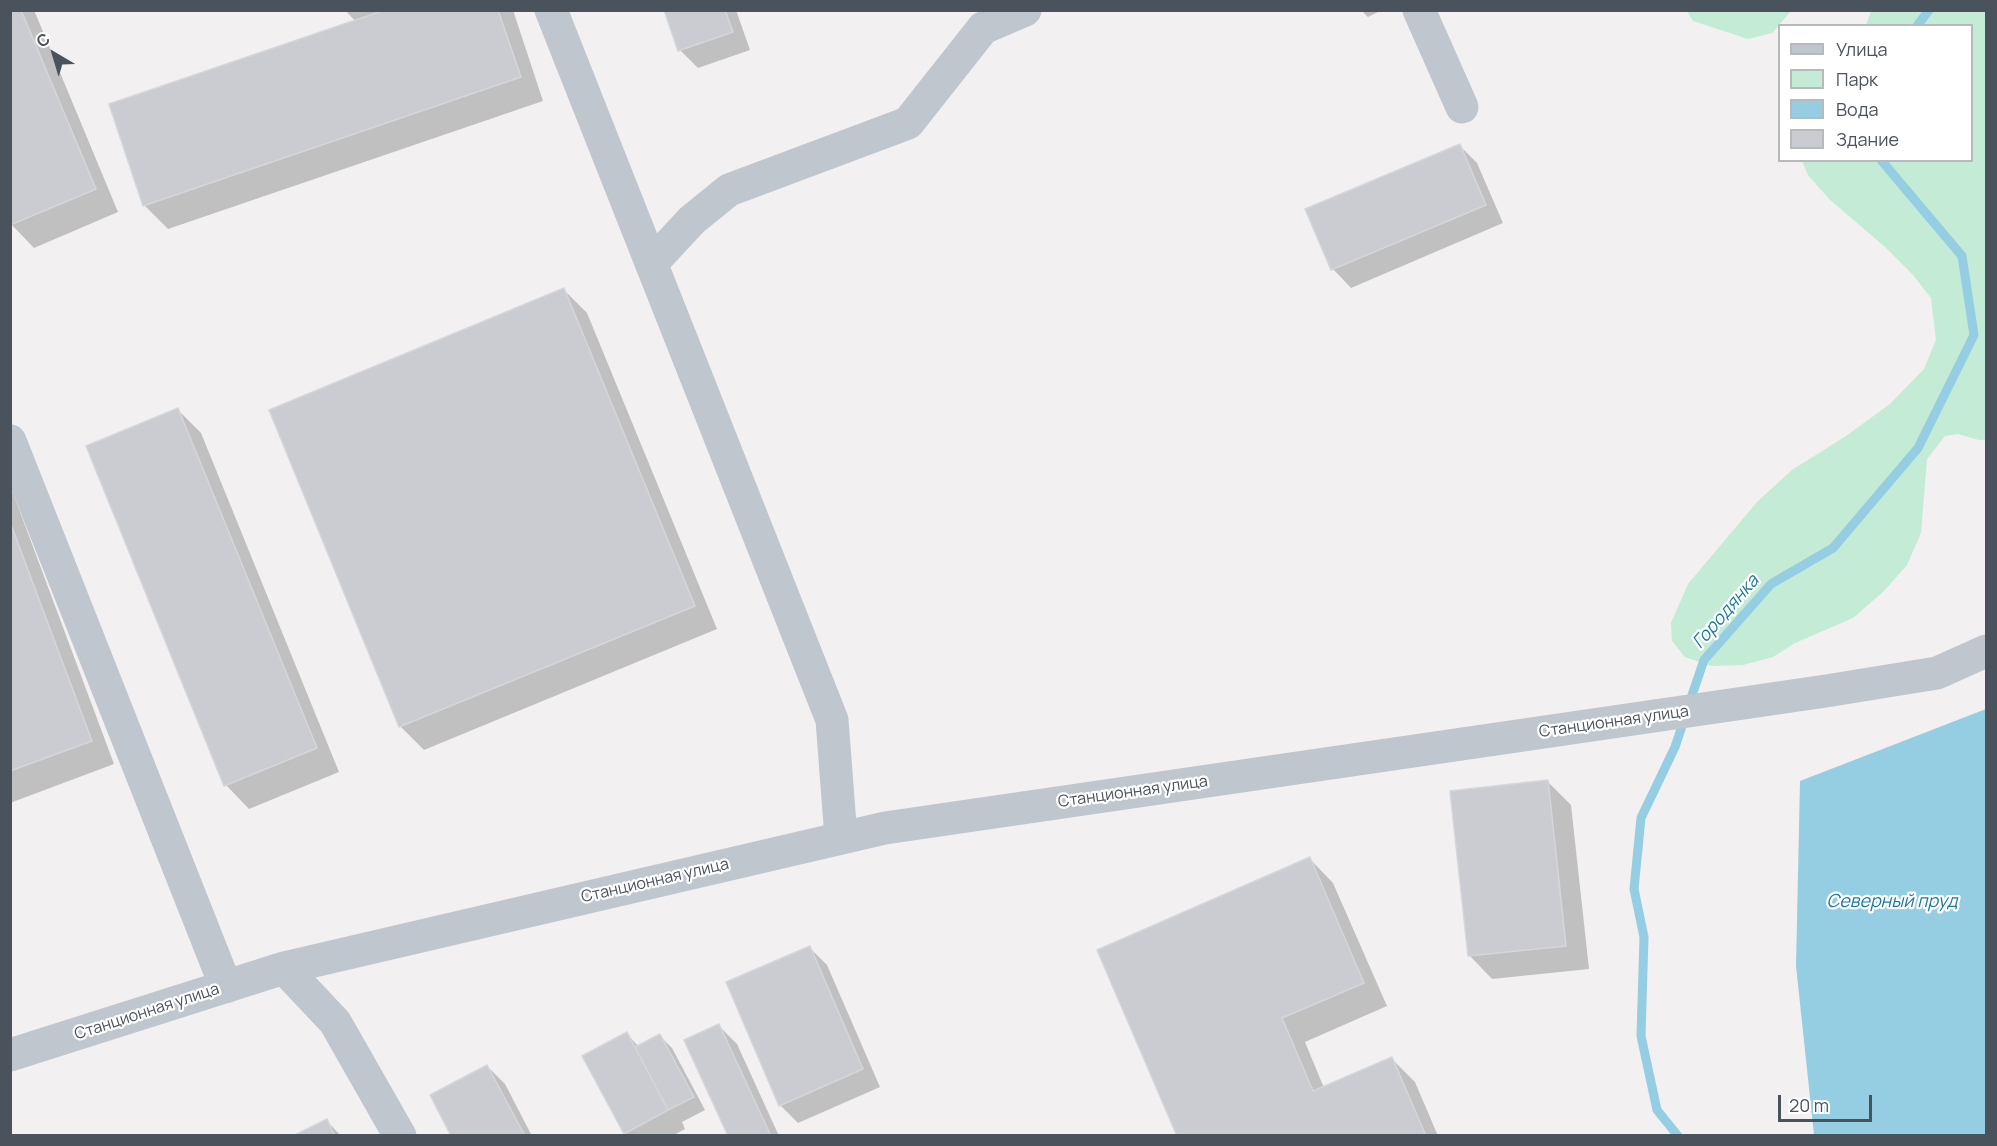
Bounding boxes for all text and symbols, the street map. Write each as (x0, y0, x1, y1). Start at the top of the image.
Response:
north arrow (24, 24, 84, 84)
legend (1778, 24, 1973, 162)
text: С (31, 28, 54, 52)
text: Улица (1836, 37, 1888, 61)
text: Парк (1836, 67, 1878, 91)
text: Вода (1836, 97, 1878, 121)
text: Здание (1836, 127, 1899, 151)
water label: Городянка (1688, 571, 1764, 653)
street label: Станционная улица (1538, 702, 1690, 742)
street label: Станционная улица (1057, 772, 1209, 812)
street label: Станционная улица (579, 855, 731, 907)
water label: Северный пруд (1826, 891, 1958, 913)
street label: Станционная улица (72, 980, 222, 1044)
scale bar (1781, 1083, 1876, 1121)
text: 20 m (1789, 1093, 1829, 1117)

